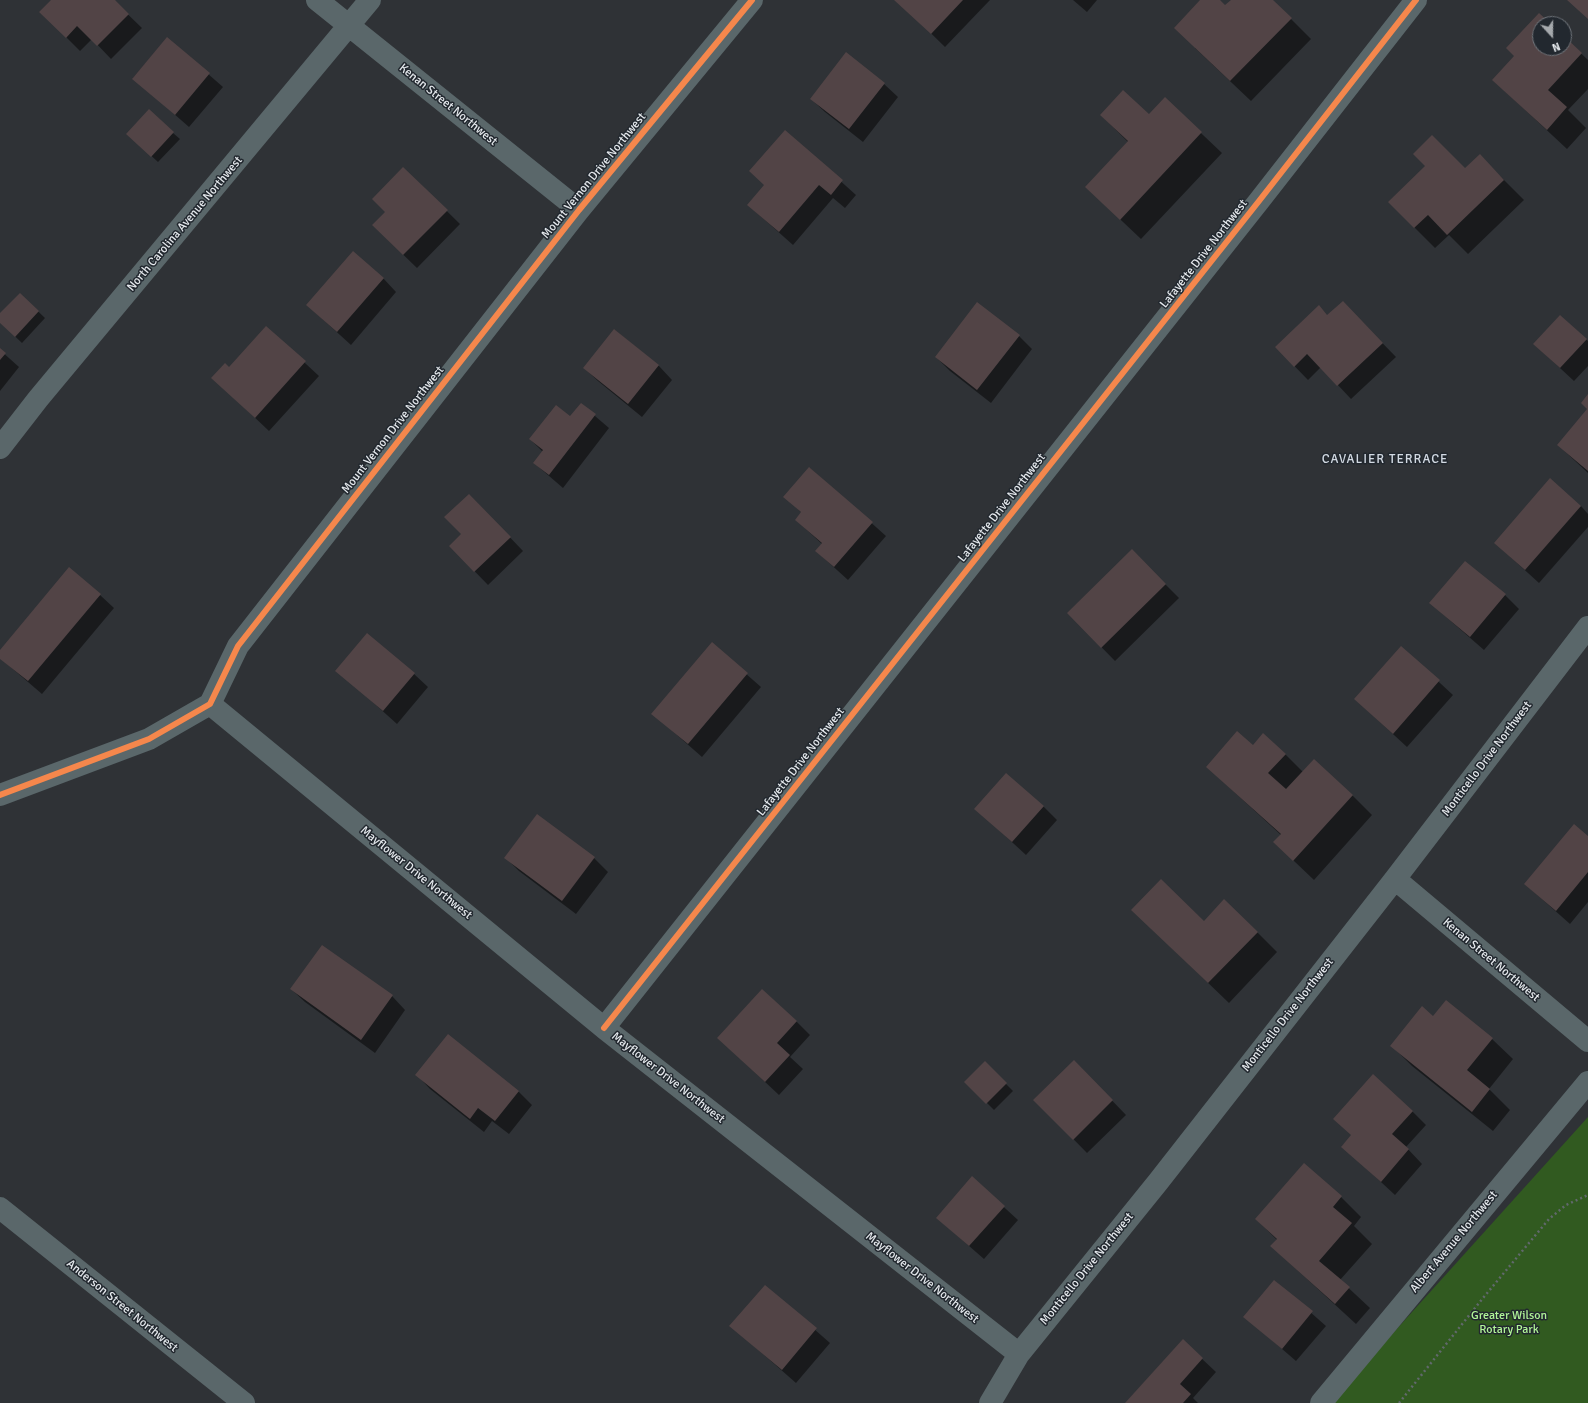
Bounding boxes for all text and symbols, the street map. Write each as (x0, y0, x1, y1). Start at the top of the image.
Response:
north arrow (1532, 16, 1572, 56)
text: N (1550, 39, 1562, 54)
street label: Kenan Street Northwest (396, 61, 500, 149)
street label: Mount Vernon Drive Northwest (539, 110, 649, 242)
street label: North Carolina Avenue Northwest (124, 154, 246, 294)
street label: Lafayette Drive Northwest (1157, 197, 1251, 311)
street label: Mount Vernon Drive Northwest (339, 363, 447, 497)
street label: Lafayette Drive Northwest (955, 451, 1049, 565)
district label: CAVALIER TERRACE (1322, 452, 1448, 468)
street label: Monticello Drive Northwest (1439, 699, 1535, 819)
street label: Lafayette Drive Northwest (754, 705, 848, 819)
street label: Mayflower Drive Northwest (357, 824, 475, 922)
street label: Kenan Street Northwest (1440, 915, 1542, 1005)
street label: Monticello Drive Northwest (1239, 955, 1337, 1075)
street label: Mayflower Drive Northwest (609, 1029, 727, 1127)
street label: Albert Avenue Northwest (1407, 1188, 1501, 1296)
street label: Monticello Drive Northwest (1037, 1210, 1137, 1328)
street label: Mayflower Drive Northwest (863, 1229, 981, 1327)
street label: Anderson Street Northwest (64, 1257, 180, 1355)
park label: Greater Wilson Rotary Park (1471, 1309, 1547, 1337)

